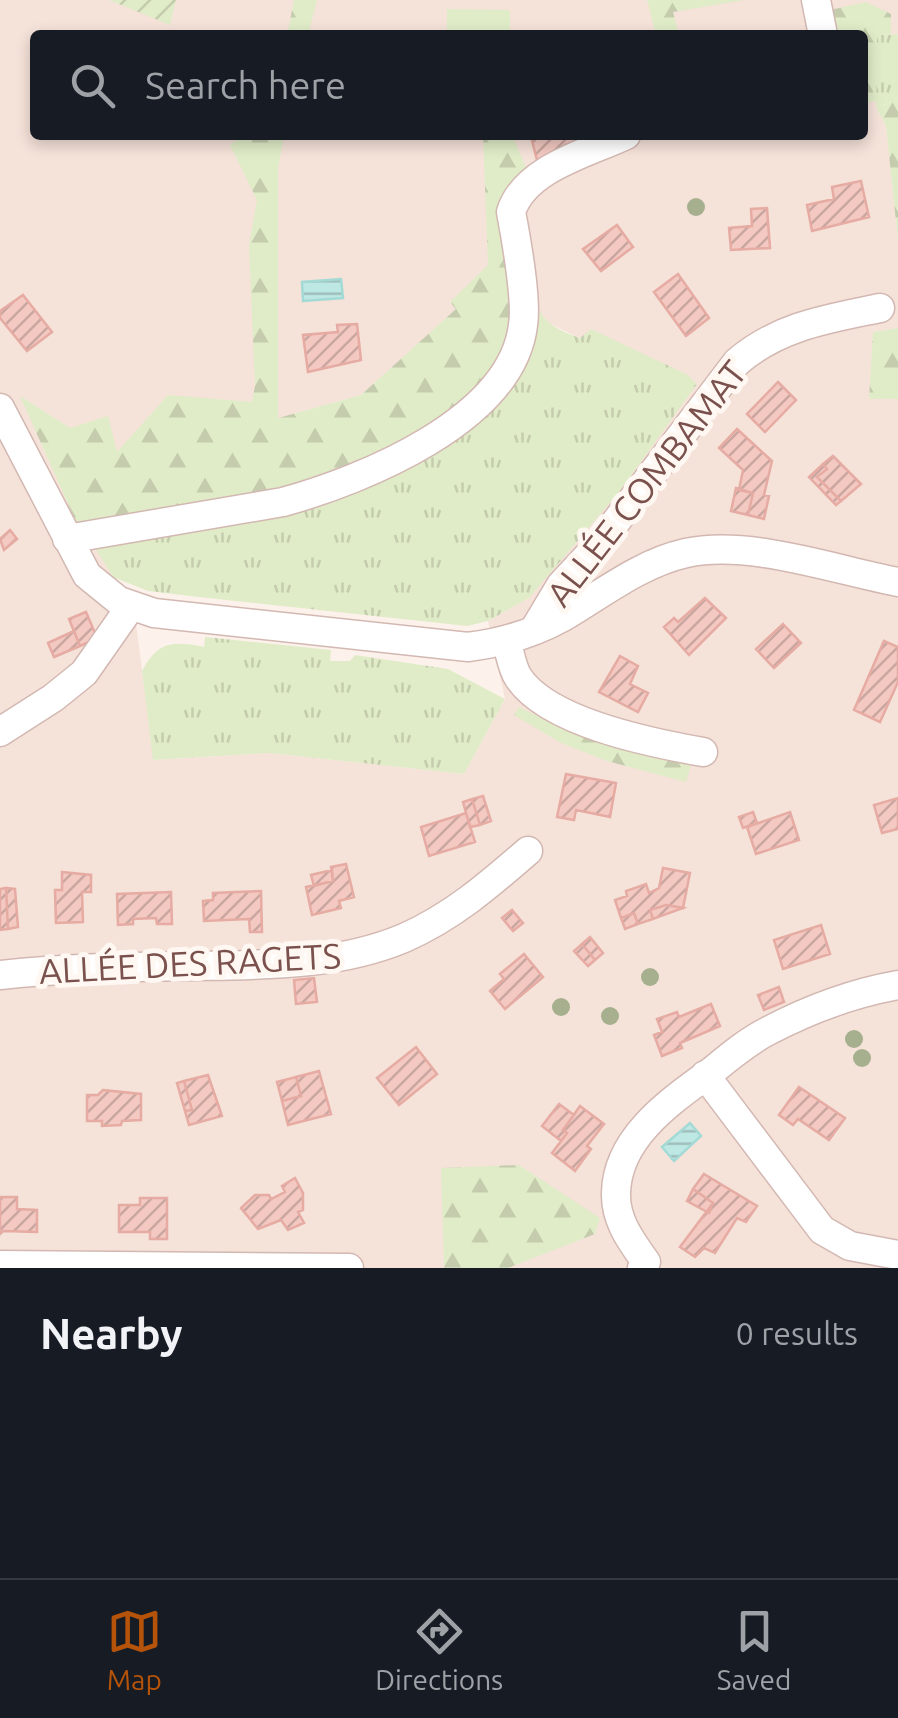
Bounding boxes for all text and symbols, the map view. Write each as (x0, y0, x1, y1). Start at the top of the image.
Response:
search box (30, 30, 868, 140)
icon: search (65, 58, 120, 113)
text: Search here (145, 64, 346, 106)
street label: ALLÉE COMBAMAT (537, 352, 754, 613)
street label: ALLÉE DES RAGETS (38, 934, 342, 991)
text: Nearby (40, 1310, 183, 1357)
text: 0 results (736, 1315, 858, 1351)
tab: Map (107, 1604, 162, 1695)
tab: Directions (375, 1604, 503, 1695)
tab: Saved (717, 1604, 791, 1695)

